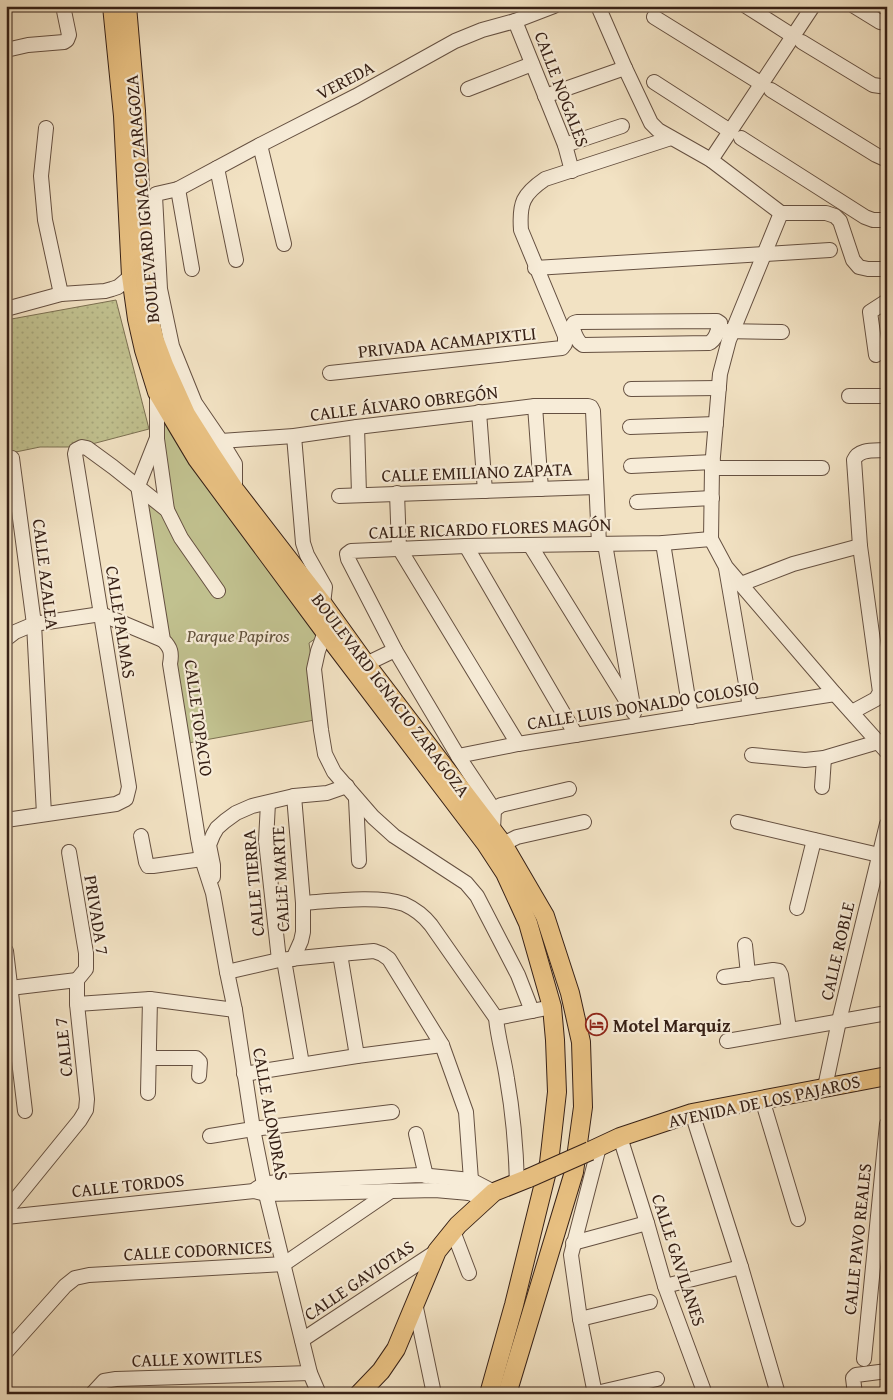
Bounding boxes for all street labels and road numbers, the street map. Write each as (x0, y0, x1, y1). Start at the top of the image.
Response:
street label: CALLE NOGALES (528, 27, 596, 151)
street label: VEREDA (311, 54, 379, 106)
street label: BOULEVARD IGNACIO ZARAGOZA (118, 74, 166, 324)
street label: PRIVADA ACAMAPIXTLI (357, 319, 537, 365)
street label: CALLE ÁLVARO OBREGÓN (309, 378, 500, 428)
street label: CALLE EMILIANO ZAPATA (381, 455, 573, 489)
street label: CALLE RICARDO FLORES MAGÓN (368, 510, 612, 546)
street label: CALLE AZALEA (26, 517, 66, 631)
street label: CALLE PALMAS (99, 564, 143, 680)
street label: BOULEVARD IGNACIO ZARAGOZA (305, 587, 477, 803)
street label: CALLE TOPACIO (177, 658, 221, 778)
street label: CALLE LUIS DONALDO COLOSIO (525, 673, 761, 737)
street label: CALLE MARTE (264, 826, 296, 932)
street label: CALLE TIERRA (235, 828, 271, 938)
street label: PRIVADA 7 (77, 873, 117, 957)
street label: CALLE ROBLE (813, 899, 861, 1003)
street label: CALLE 7 (46, 1016, 80, 1078)
street label: CALLE ALONDRAS (246, 1046, 296, 1183)
street label: AVENIDA DE LOS PAJAROS (665, 1067, 863, 1135)
street label: CALLE PAVO REALES (836, 1162, 878, 1316)
street label: CALLE TORDOS (70, 1166, 186, 1204)
street label: CALLE GAVILANES (645, 1190, 713, 1330)
street label: CALLE CODORNICES (123, 1233, 273, 1267)
street label: CALLE GAVIOTAS (298, 1233, 420, 1327)
street label: CALLE XOWITLES (131, 1342, 263, 1374)

